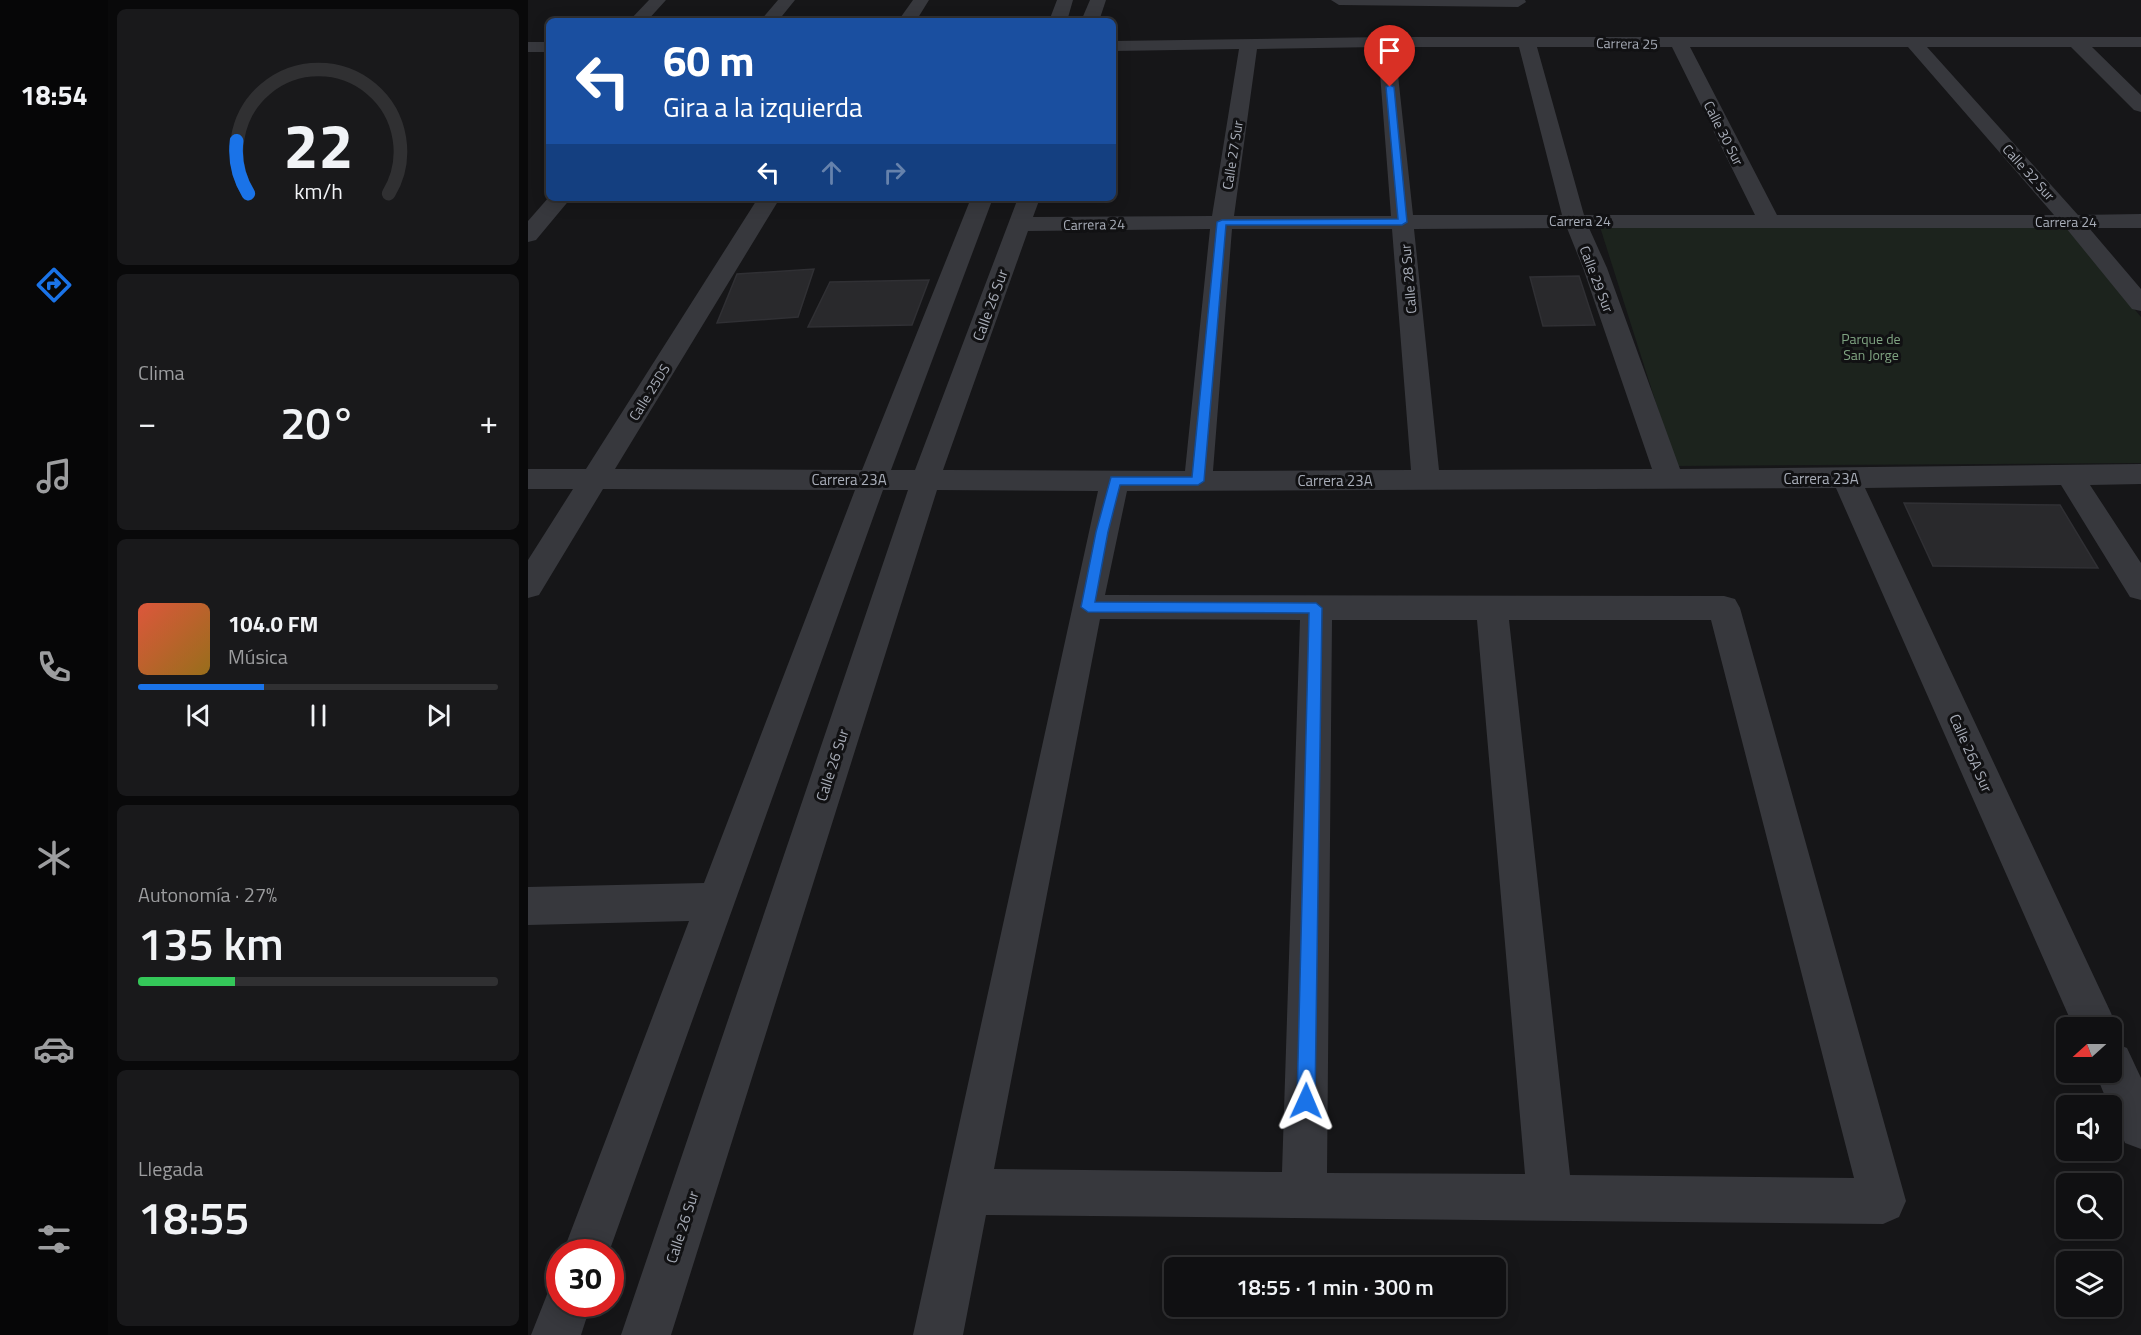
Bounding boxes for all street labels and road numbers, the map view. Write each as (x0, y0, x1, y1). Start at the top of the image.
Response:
street label: Carrera 25 (1596, 32, 1658, 54)
street label: Calle 30 Sur (1699, 97, 1749, 169)
street label: Calle 27 Sur (1216, 119, 1248, 191)
street label: Calle 32 Sur (1998, 139, 2060, 205)
street label: Carrera 24 (1549, 210, 1611, 231)
street label: Carrera 24 (2035, 211, 2097, 232)
street label: Carrera 24 (1063, 213, 1125, 235)
street label: Calle 28 Sur (1394, 243, 1422, 315)
street label: Calle 29 Sur (1575, 243, 1619, 316)
street label: Calle 26 Sur (966, 266, 1014, 344)
street label: Calle 25DS (623, 359, 675, 425)
street label: Carrera 23A (1783, 467, 1859, 490)
street label: Carrera 23A (811, 468, 887, 491)
street label: Carrera 23A (1297, 469, 1373, 492)
street label: Calle 26A Sur (1943, 710, 1999, 796)
street label: Calle 26 Sur (809, 726, 855, 804)
street label: Calle 26 Sur (659, 1188, 705, 1266)

